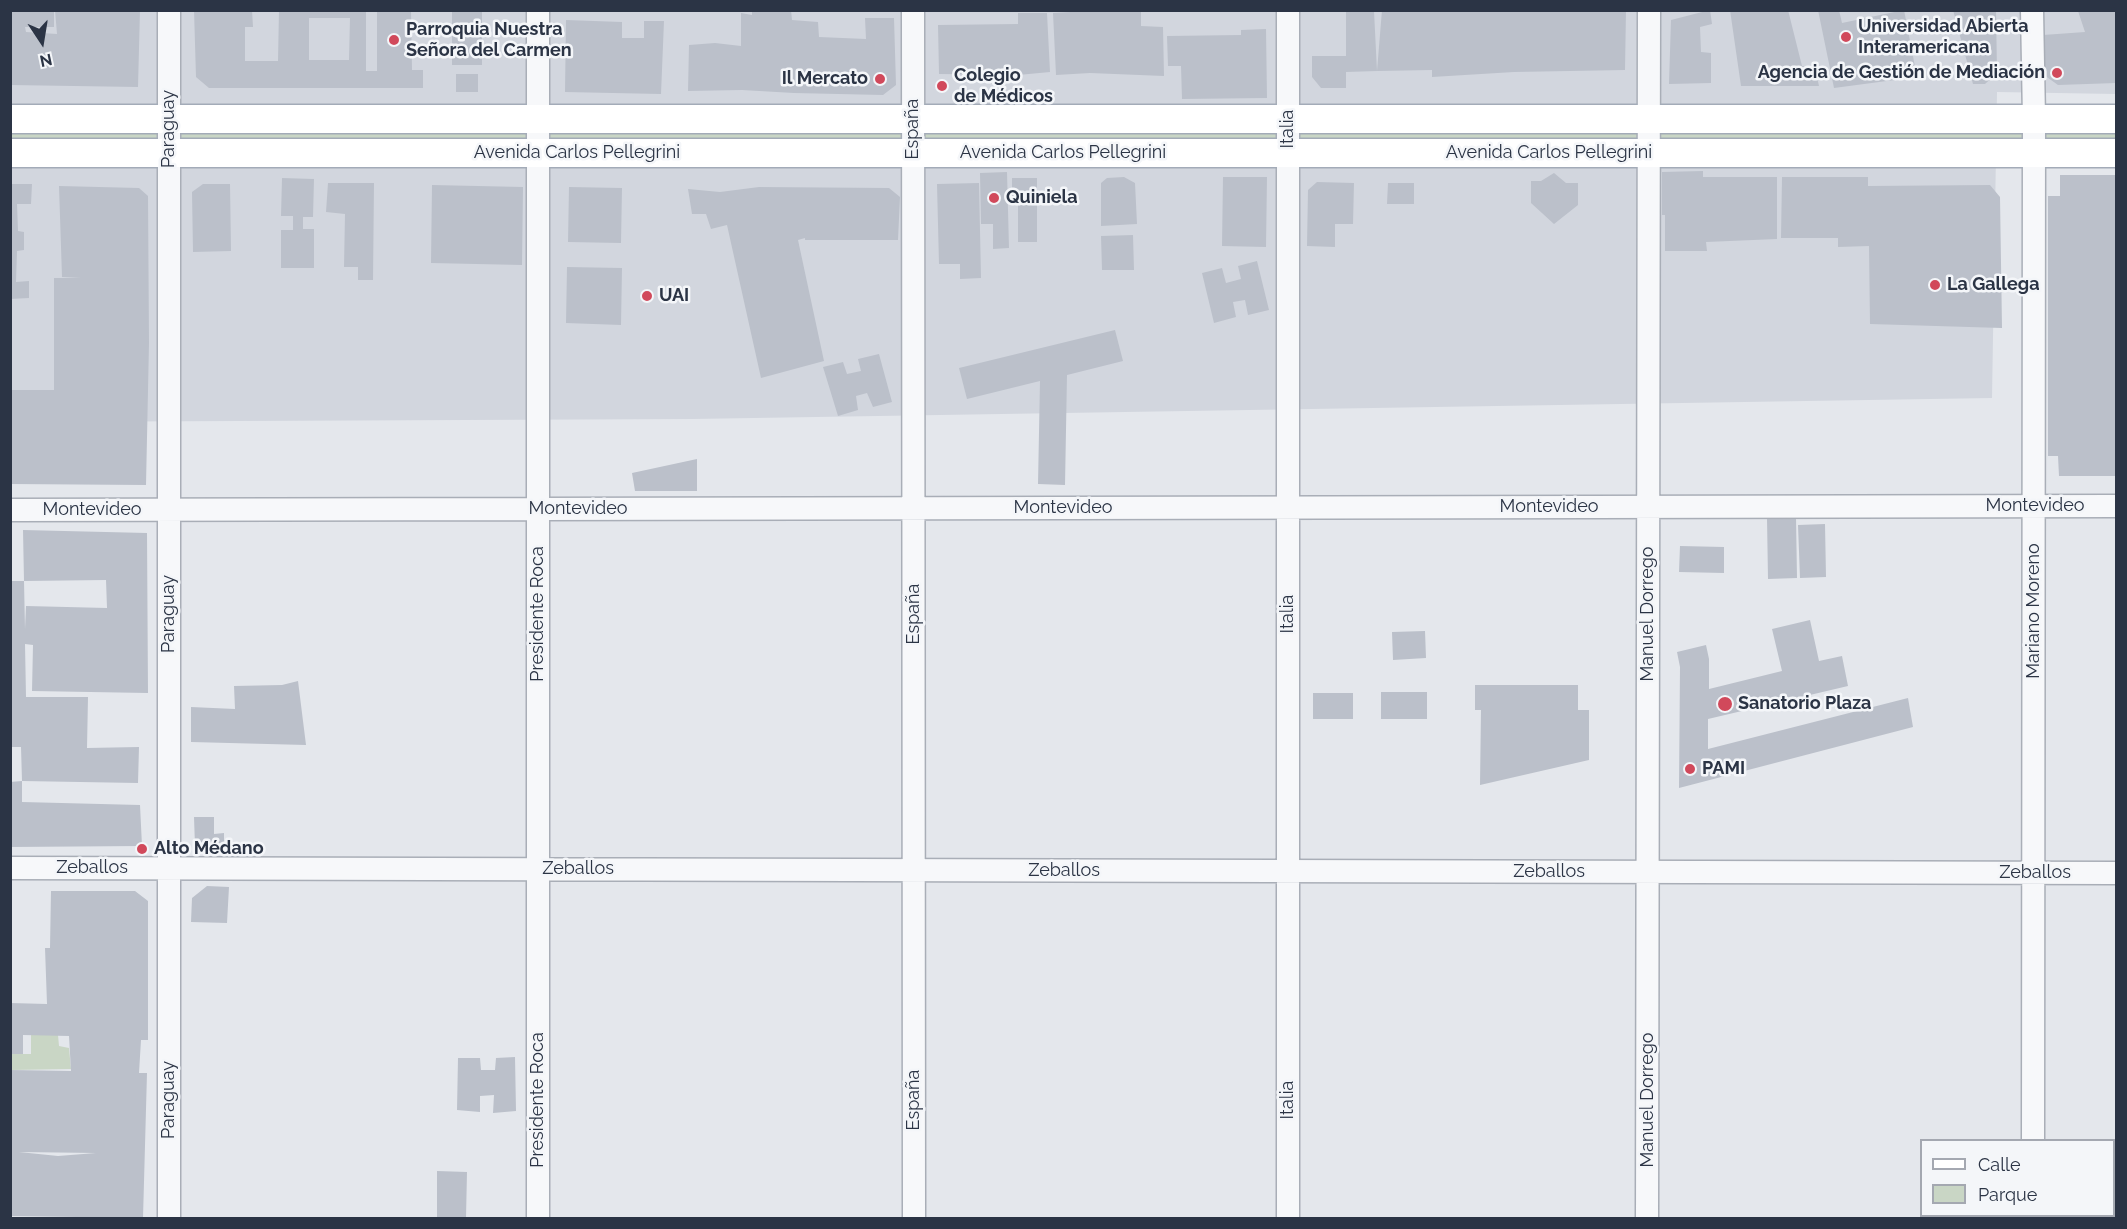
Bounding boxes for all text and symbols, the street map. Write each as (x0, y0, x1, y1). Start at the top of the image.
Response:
north arrow (12, 12, 72, 72)
place label: Universidad Abierta Interamericana (1858, 16, 2029, 58)
place label: Parroquia Nuestra Señora del Carmen (406, 19, 572, 62)
marker: Universidad Abierta Interamericana (1839, 30, 1853, 44)
marker: Parroquia Nuestra Señora del Carmen (387, 33, 401, 47)
text: N (38, 50, 54, 71)
place label: Agencia de Gestión de Mediación (1758, 62, 2045, 84)
place label: Colegio de Médicos (954, 65, 1053, 107)
marker: Agencia de Gestión de Mediación (2050, 66, 2064, 80)
place label: Il Mercato (782, 68, 868, 90)
marker: Il Mercato (873, 72, 887, 86)
marker: Colegio de Médicos (935, 79, 949, 93)
street label: Paraguay (158, 90, 180, 168)
street label: España (902, 99, 924, 159)
street label: Italia (1277, 110, 1299, 148)
street label: Avenida Carlos Pellegrini (474, 142, 680, 164)
street label: Avenida Carlos Pellegrini (960, 142, 1166, 164)
street label: Avenida Carlos Pellegrini (1446, 142, 1652, 164)
place label: Quiniela (1006, 187, 1078, 209)
marker: Quiniela (987, 191, 1001, 205)
place label: La Gallega (1947, 274, 2039, 296)
marker: La Gallega (1928, 278, 1942, 292)
place label: UAI (659, 285, 689, 307)
marker: UAI (640, 289, 654, 303)
street label: Montevideo (1986, 495, 2084, 517)
street label: Montevideo (1500, 496, 1598, 518)
street label: Montevideo (1014, 497, 1112, 519)
street label: Montevideo (529, 498, 627, 520)
street label: Montevideo (43, 499, 141, 521)
street label: Mariano Moreno (2023, 543, 2045, 679)
street label: Presidente Roca (527, 546, 549, 682)
street label: Manuel Dorrego (1637, 546, 1659, 682)
street label: Paraguay (158, 575, 180, 653)
street label: España (903, 584, 925, 644)
street label: Italia (1277, 595, 1299, 633)
place label: Sanatorio Plaza (1738, 693, 1871, 715)
marker: Sanatorio Plaza (1716, 695, 1734, 713)
place label: PAMI (1702, 758, 1745, 780)
marker: PAMI (1683, 762, 1697, 776)
place label: Alto Médano (154, 838, 264, 860)
marker: Alto Médano (135, 842, 149, 856)
street label: Zeballos (56, 857, 128, 879)
street label: Zeballos (542, 858, 614, 880)
street label: Zeballos (1028, 860, 1100, 882)
street label: Zeballos (1513, 861, 1585, 883)
street label: Zeballos (1999, 862, 2071, 884)
street label: Presidente Roca (527, 1032, 549, 1168)
street label: Manuel Dorrego (1637, 1032, 1659, 1168)
street label: Paraguay (158, 1061, 180, 1139)
street label: España (903, 1070, 925, 1130)
street label: Italia (1277, 1081, 1299, 1119)
legend (1920, 1139, 2115, 1217)
text: Calle (1978, 1154, 2021, 1175)
text: Parque (1978, 1184, 2037, 1205)

